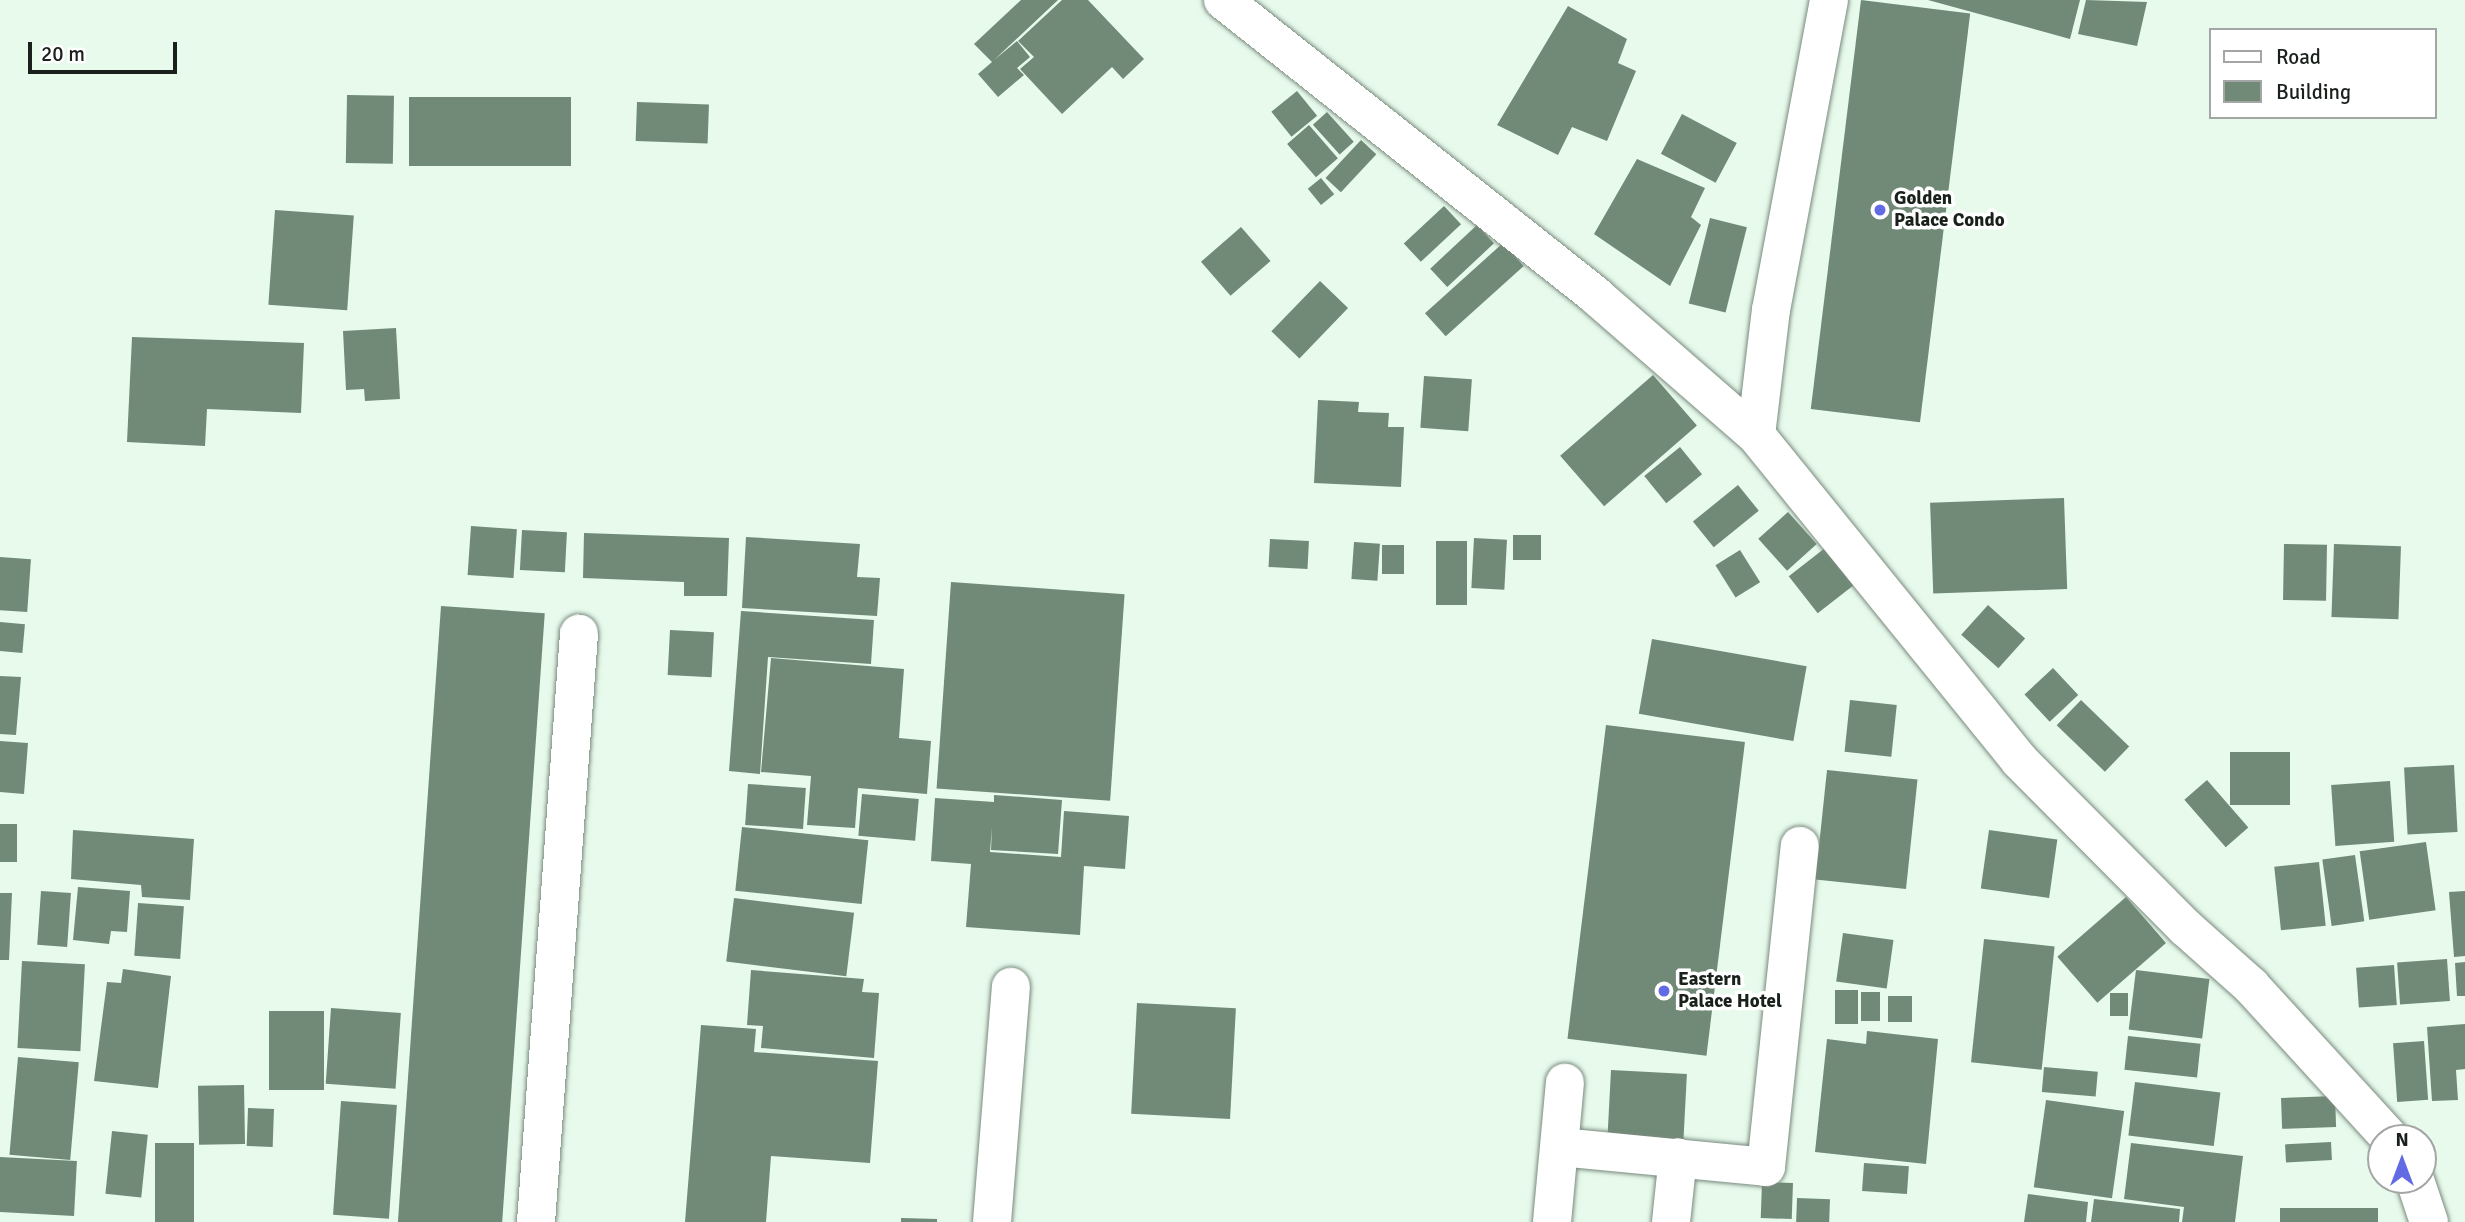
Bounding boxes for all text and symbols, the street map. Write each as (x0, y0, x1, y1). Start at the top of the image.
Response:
scale bar (32, 28, 180, 72)
legend (2210, 28, 2437, 119)
text: 20 m (41, 41, 85, 67)
text: Road (2276, 44, 2321, 70)
text: Building (2276, 79, 2351, 105)
place label: Golden Palace Condo (1894, 188, 2005, 232)
marker: Golden Palace Condo (1872, 202, 1888, 218)
place label: Eastern Palace Hotel (1678, 969, 1782, 1013)
marker: Eastern Palace Hotel (1656, 983, 1672, 999)
north arrow (2367, 1124, 2437, 1194)
text: N (2395, 1128, 2409, 1152)

